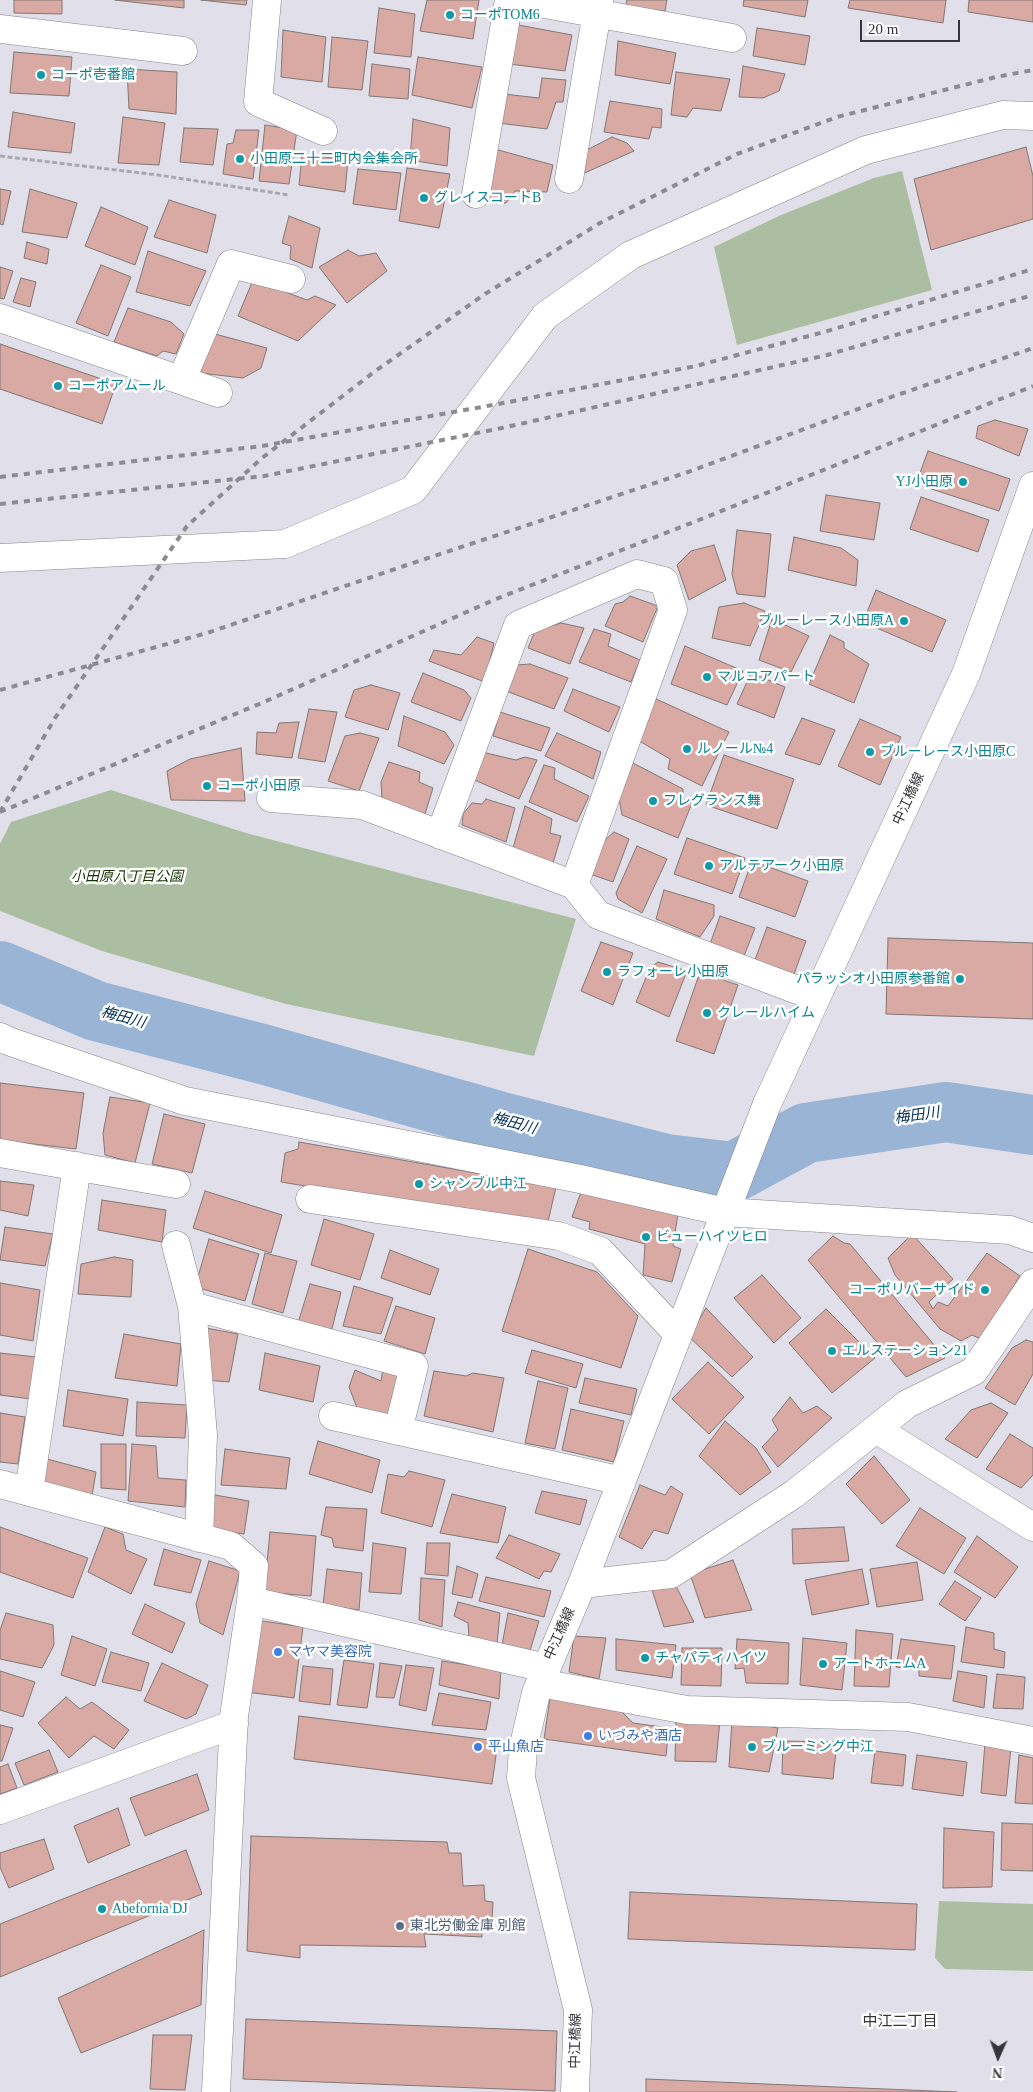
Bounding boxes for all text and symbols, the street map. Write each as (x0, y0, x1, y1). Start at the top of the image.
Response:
place label: コーポTOM6 (460, 7, 540, 23)
marker: コーポTOM6 (444, 9, 456, 21)
scale bar (863, 10, 963, 42)
text: 20 m (868, 21, 898, 37)
place label: コーポ壱番館 (51, 67, 135, 83)
marker: コーポ壱番館 (35, 69, 47, 81)
place label: 小田原二十二町内会集会所 (250, 151, 418, 167)
marker: 小田原二十二町内会集会所 (234, 153, 246, 165)
place label: グレイスコートB (434, 190, 541, 206)
marker: グレイスコートB (418, 192, 430, 204)
place label: コーポアムール (68, 378, 166, 394)
marker: コーポアムール (52, 380, 64, 392)
place label: YJ小田原 (895, 474, 953, 490)
marker: YJ小田原 (957, 476, 969, 488)
place label: ブルーレース小田原A (758, 613, 894, 629)
marker: ブルーレース小田原A (898, 615, 910, 627)
place label: マルコアパート (717, 669, 815, 685)
marker: マルコアパート (701, 671, 713, 683)
place label: ルノール№4 (697, 741, 773, 757)
marker: ルノール№4 (681, 743, 693, 755)
place label: ブルーレース小田原C (880, 744, 1015, 760)
marker: ブルーレース小田原C (864, 746, 876, 758)
street label: 中江橋線 (890, 770, 928, 828)
place label: コーポ小田原 (217, 778, 301, 794)
marker: コーポ小田原 (201, 780, 213, 792)
place label: フレグランス舞 (663, 793, 761, 809)
marker: フレグランス舞 (647, 795, 659, 807)
place label: アルテアーク小田原 (719, 858, 844, 874)
marker: アルテアーク小田原 (703, 860, 715, 872)
park label: 小田原八丁目公園 (71, 869, 183, 885)
place label: ラフォーレ小田原 (617, 964, 729, 980)
marker: ラフォーレ小田原 (601, 966, 613, 978)
place label: パラッシオ小田原参番館 (796, 971, 950, 987)
marker: パラッシオ小田原参番館 (954, 973, 966, 985)
water label: 梅田川 (99, 1003, 147, 1033)
place label: クレールハイム (717, 1005, 815, 1021)
marker: クレールハイム (701, 1007, 713, 1019)
water label: 梅田川 (893, 1104, 941, 1128)
water label: 梅田川 (490, 1109, 538, 1139)
place label: シャンブル中江 (429, 1176, 527, 1192)
marker: シャンブル中江 (413, 1178, 425, 1190)
place label: ビューハイツヒロ (656, 1229, 768, 1245)
marker: ビューハイツヒロ (640, 1231, 652, 1243)
place label: コーポリバーサイド (849, 1282, 975, 1298)
marker: コーポリバーサイド (979, 1284, 991, 1296)
place label: エルステーション21 (842, 1343, 968, 1359)
marker: エルステーション21 (826, 1345, 838, 1357)
street label: 中江橋線 (541, 1605, 579, 1663)
place label: マヤマ美容院 (288, 1644, 372, 1660)
marker: マヤマ美容院 (272, 1646, 284, 1658)
place label: チャパティハイツ (655, 1650, 767, 1666)
marker: チャパティハイツ (639, 1652, 651, 1664)
place label: アートホームA (833, 1656, 926, 1672)
marker: アートホームA (817, 1658, 829, 1670)
place label: いづみや酒店 (598, 1728, 682, 1744)
marker: いづみや酒店 (582, 1730, 594, 1742)
place label: 平山魚店 (488, 1739, 544, 1755)
place label: ブルーミング中江 (762, 1739, 874, 1755)
marker: 平山魚店 (472, 1741, 484, 1753)
marker: ブルーミング中江 (746, 1741, 758, 1753)
place label: Abefornia DJ (112, 1901, 188, 1917)
marker: Abefornia DJ (96, 1903, 108, 1915)
place label: 東北労働金庫 別館 (410, 1918, 525, 1934)
marker: 東北労働金庫 別館 (394, 1920, 406, 1932)
street label: 中江橋線 (567, 2013, 585, 2069)
district label: 中江二丁目 (863, 2013, 937, 2031)
north arrow (973, 2032, 1023, 2082)
text: N (992, 2065, 1003, 2080)

